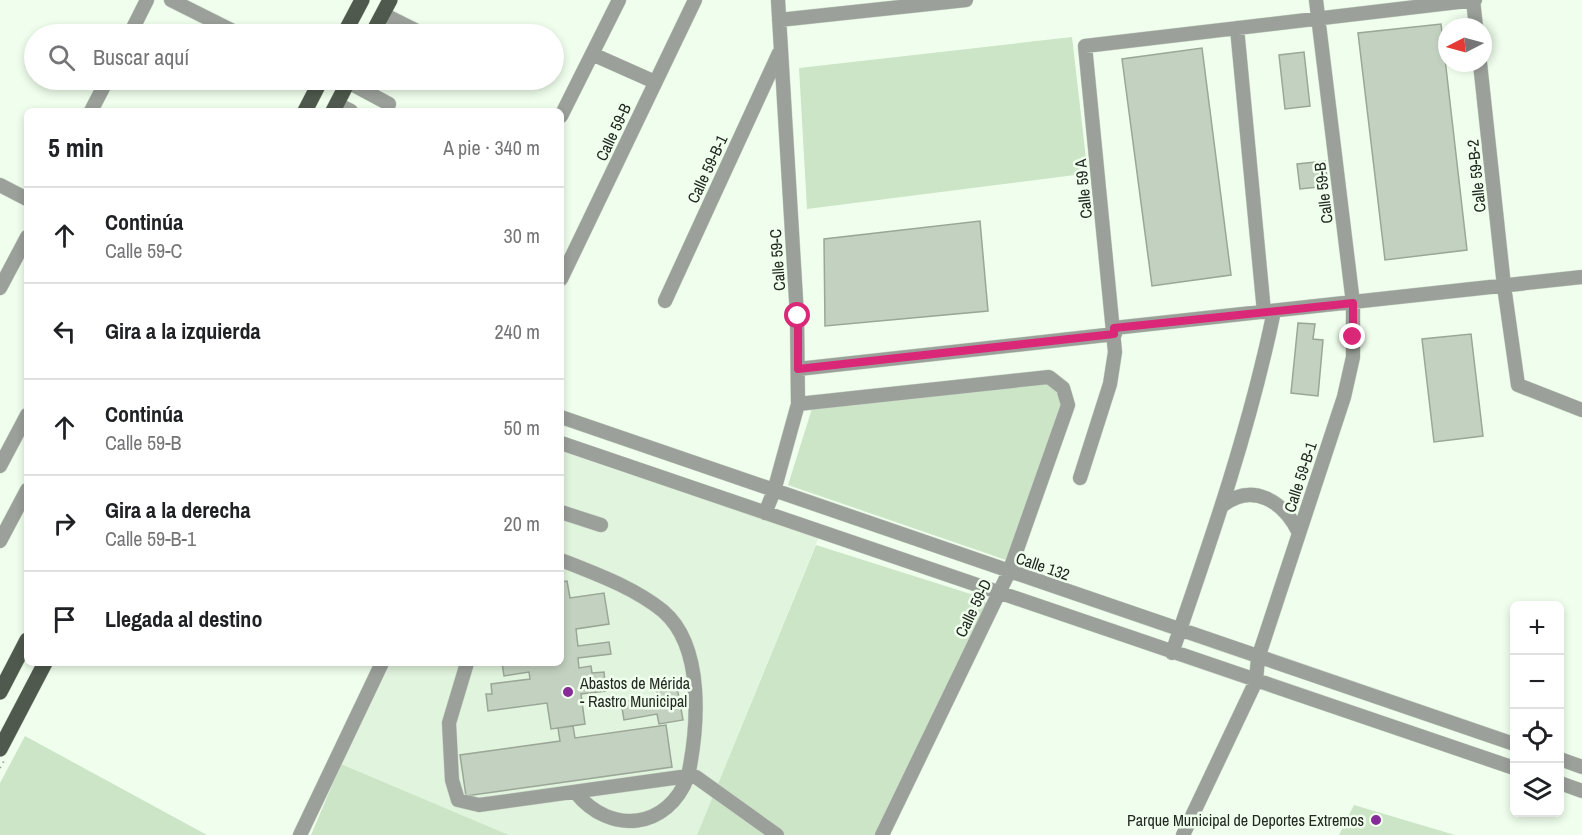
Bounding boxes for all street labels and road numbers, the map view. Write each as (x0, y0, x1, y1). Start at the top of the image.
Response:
street label: Calle 59-B (590, 99, 636, 164)
street label: Calle 59-B-1 (682, 131, 733, 207)
street label: Calle 59-B-2 (1461, 139, 1491, 213)
street label: Calle 59 A (1069, 158, 1097, 220)
street label: Calle 59-B (1308, 161, 1338, 225)
street label: Calle 59-C (764, 228, 790, 292)
street label: Calle 59-B-1 (1278, 438, 1322, 515)
street label: Calle 132 (1013, 547, 1073, 585)
street label: Calle 59-D (950, 575, 996, 641)

